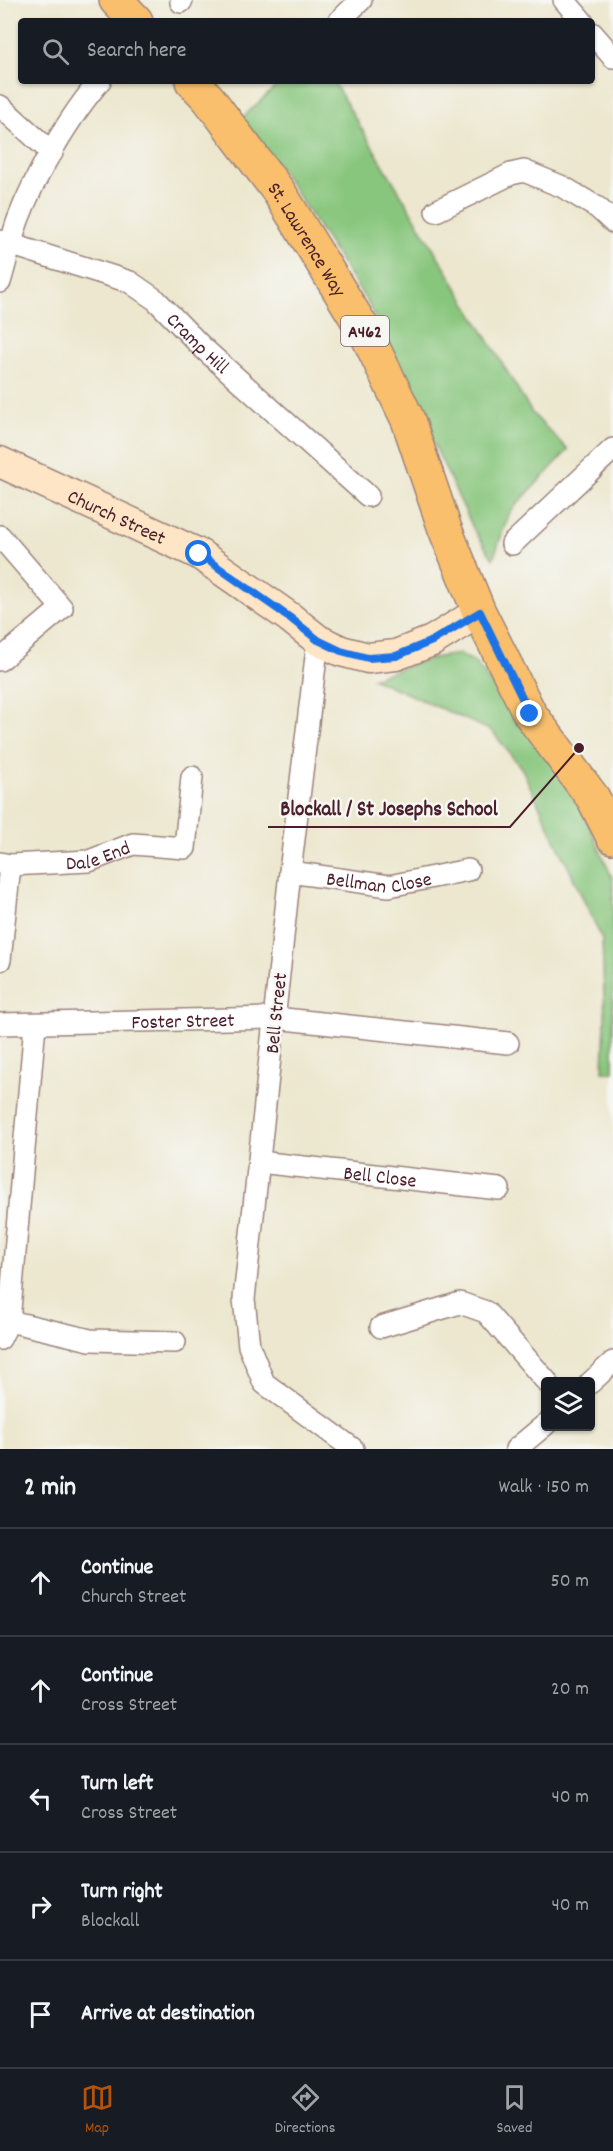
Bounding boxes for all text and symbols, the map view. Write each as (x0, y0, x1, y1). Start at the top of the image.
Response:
search box (18, 18, 595, 84)
icon: search (39, 35, 72, 68)
text: Search here (87, 36, 186, 67)
street label: St. Lawrence Way (259, 177, 352, 304)
street label: Cramp Hill (159, 307, 234, 382)
road number: A462 (341, 316, 389, 346)
street label: Church Street (62, 484, 170, 554)
route start (185, 540, 211, 566)
route end (516, 700, 542, 726)
callout: Blockall / St Josephs School (268, 788, 510, 827)
text: Blockall / St Josephs School (280, 796, 499, 826)
street label: Dale End (65, 835, 135, 879)
street label: Bellman Close (324, 866, 435, 903)
street label: Bell Street (260, 972, 296, 1055)
street label: Foster Street (131, 1008, 235, 1038)
street label: Bell Close (342, 1161, 418, 1197)
map controls (541, 1377, 595, 1431)
button: layers (541, 1377, 595, 1431)
text: 2 min (24, 1470, 76, 1507)
text: Walk · 150 m (499, 1474, 589, 1502)
text: Continue (81, 1553, 153, 1584)
icon: ahead (24, 1566, 57, 1599)
text: 50 m (551, 1568, 589, 1596)
text: Church Street (81, 1584, 186, 1612)
text: Continue (81, 1661, 153, 1692)
icon: ahead (24, 1674, 57, 1707)
text: 20 m (551, 1676, 589, 1704)
text: Cross Street (81, 1692, 177, 1720)
text: Turn left (81, 1769, 153, 1800)
icon: left (24, 1782, 57, 1815)
text: 40 m (551, 1784, 589, 1812)
text: Cross Street (81, 1800, 177, 1828)
text: Turn right (81, 1877, 163, 1908)
icon: right (24, 1890, 57, 1923)
text: 40 m (551, 1892, 589, 1920)
text: Blockall (81, 1908, 139, 1936)
icon: arrive (24, 1998, 57, 2031)
text: Arrive at destination (81, 1999, 255, 2030)
tab: Map (81, 2081, 114, 2140)
tab: Directions (275, 2081, 335, 2140)
tab: Saved (497, 2081, 532, 2140)

